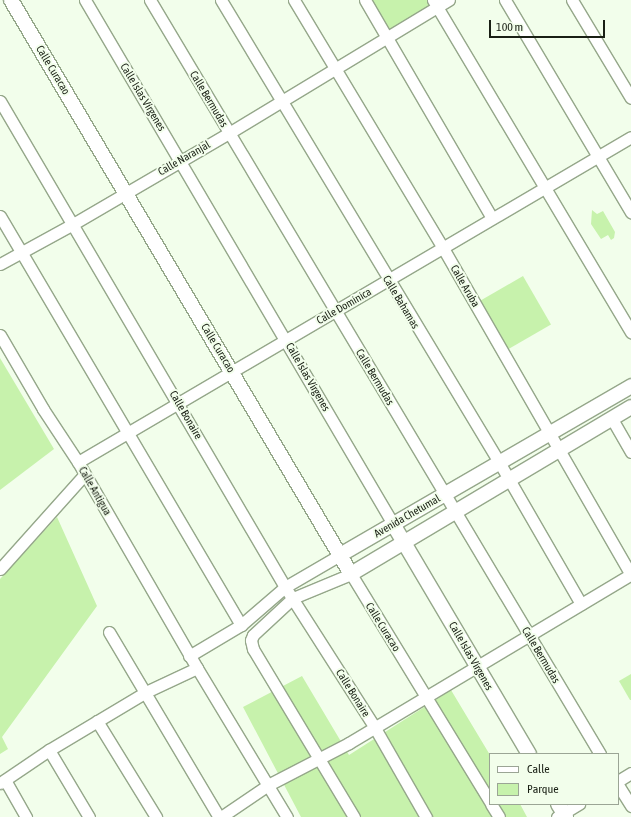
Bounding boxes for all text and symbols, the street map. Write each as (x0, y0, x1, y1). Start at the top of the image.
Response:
scale bar (491, 12, 607, 38)
text: 100 m (496, 20, 523, 34)
street label: Calle Curacao (33, 43, 73, 97)
street label: Calle Islas Vírgenes (118, 61, 168, 133)
street label: Calle Bermudas (187, 69, 231, 129)
street label: Calle Naranjal (156, 138, 212, 178)
street label: Calle Aruba (448, 263, 482, 309)
street label: Calle Bahamas (380, 273, 422, 331)
street label: Calle Dominica (314, 285, 374, 327)
street label: Calle Curacao (198, 321, 238, 375)
street label: Calle Islas Vírgenes (283, 340, 333, 414)
street label: Calle Bermudas (353, 347, 397, 407)
street label: Calle Bonaire (167, 388, 205, 442)
street label: Calle Antigua (76, 464, 114, 518)
street label: Avenida Chetumal (372, 492, 442, 540)
street label: Calle Curacao (363, 600, 403, 654)
street label: Calle Islas Vírgenes (446, 619, 496, 693)
street label: Calle Bermudas (519, 625, 563, 685)
street label: Calle Bonaire (333, 667, 373, 719)
legend (489, 753, 619, 805)
text: Calle (527, 762, 550, 776)
text: Parque (527, 782, 559, 796)

